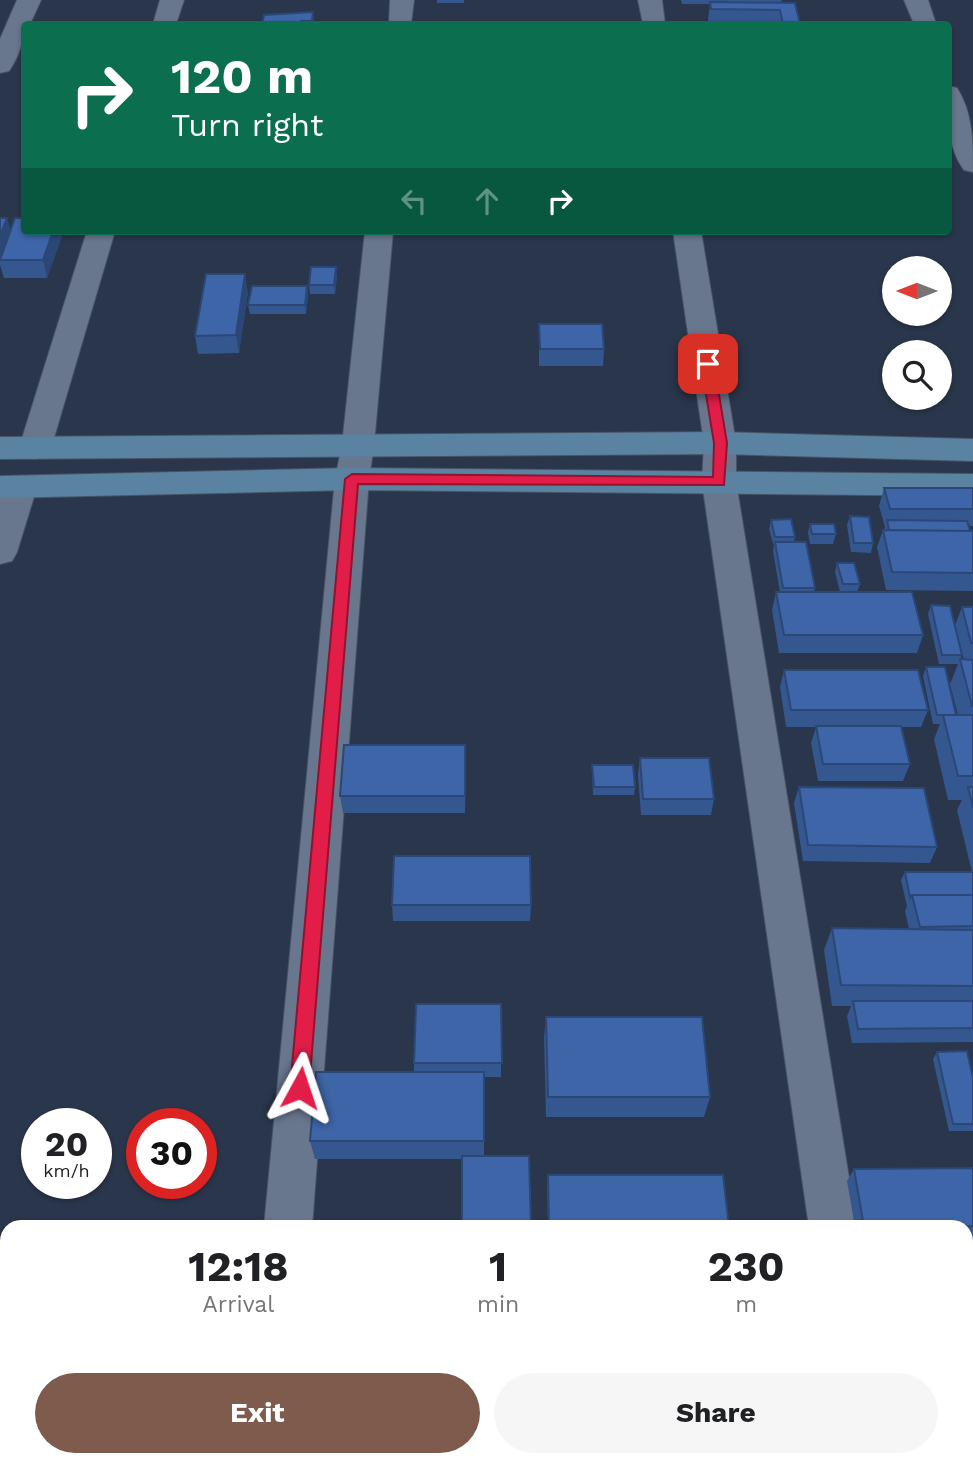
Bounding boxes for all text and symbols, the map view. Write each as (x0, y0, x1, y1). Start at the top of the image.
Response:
text: 120 m (171, 47, 313, 105)
icon: right (56, 49, 147, 140)
text: Turn right (171, 106, 323, 144)
icon: left (395, 182, 433, 220)
icon: ahead (468, 182, 506, 220)
icon: right (541, 182, 579, 220)
north arrow (882, 256, 952, 326)
map controls (882, 256, 952, 410)
pin (678, 334, 738, 394)
button: search (882, 340, 952, 410)
icon: arrive (689, 345, 727, 383)
position arrow (263, 1051, 337, 1125)
speed limit sign: 30 (126, 1108, 217, 1199)
text: 20 (45, 1123, 88, 1165)
text: km/h (43, 1160, 90, 1181)
text: 12:18 (188, 1242, 289, 1291)
text: 1 (489, 1242, 507, 1291)
text: 230 (708, 1242, 785, 1291)
text: Arrival (203, 1291, 274, 1318)
text: min (477, 1291, 519, 1318)
text: m (735, 1291, 757, 1318)
button: Exit (35, 1373, 480, 1453)
button: Share (494, 1373, 938, 1453)

